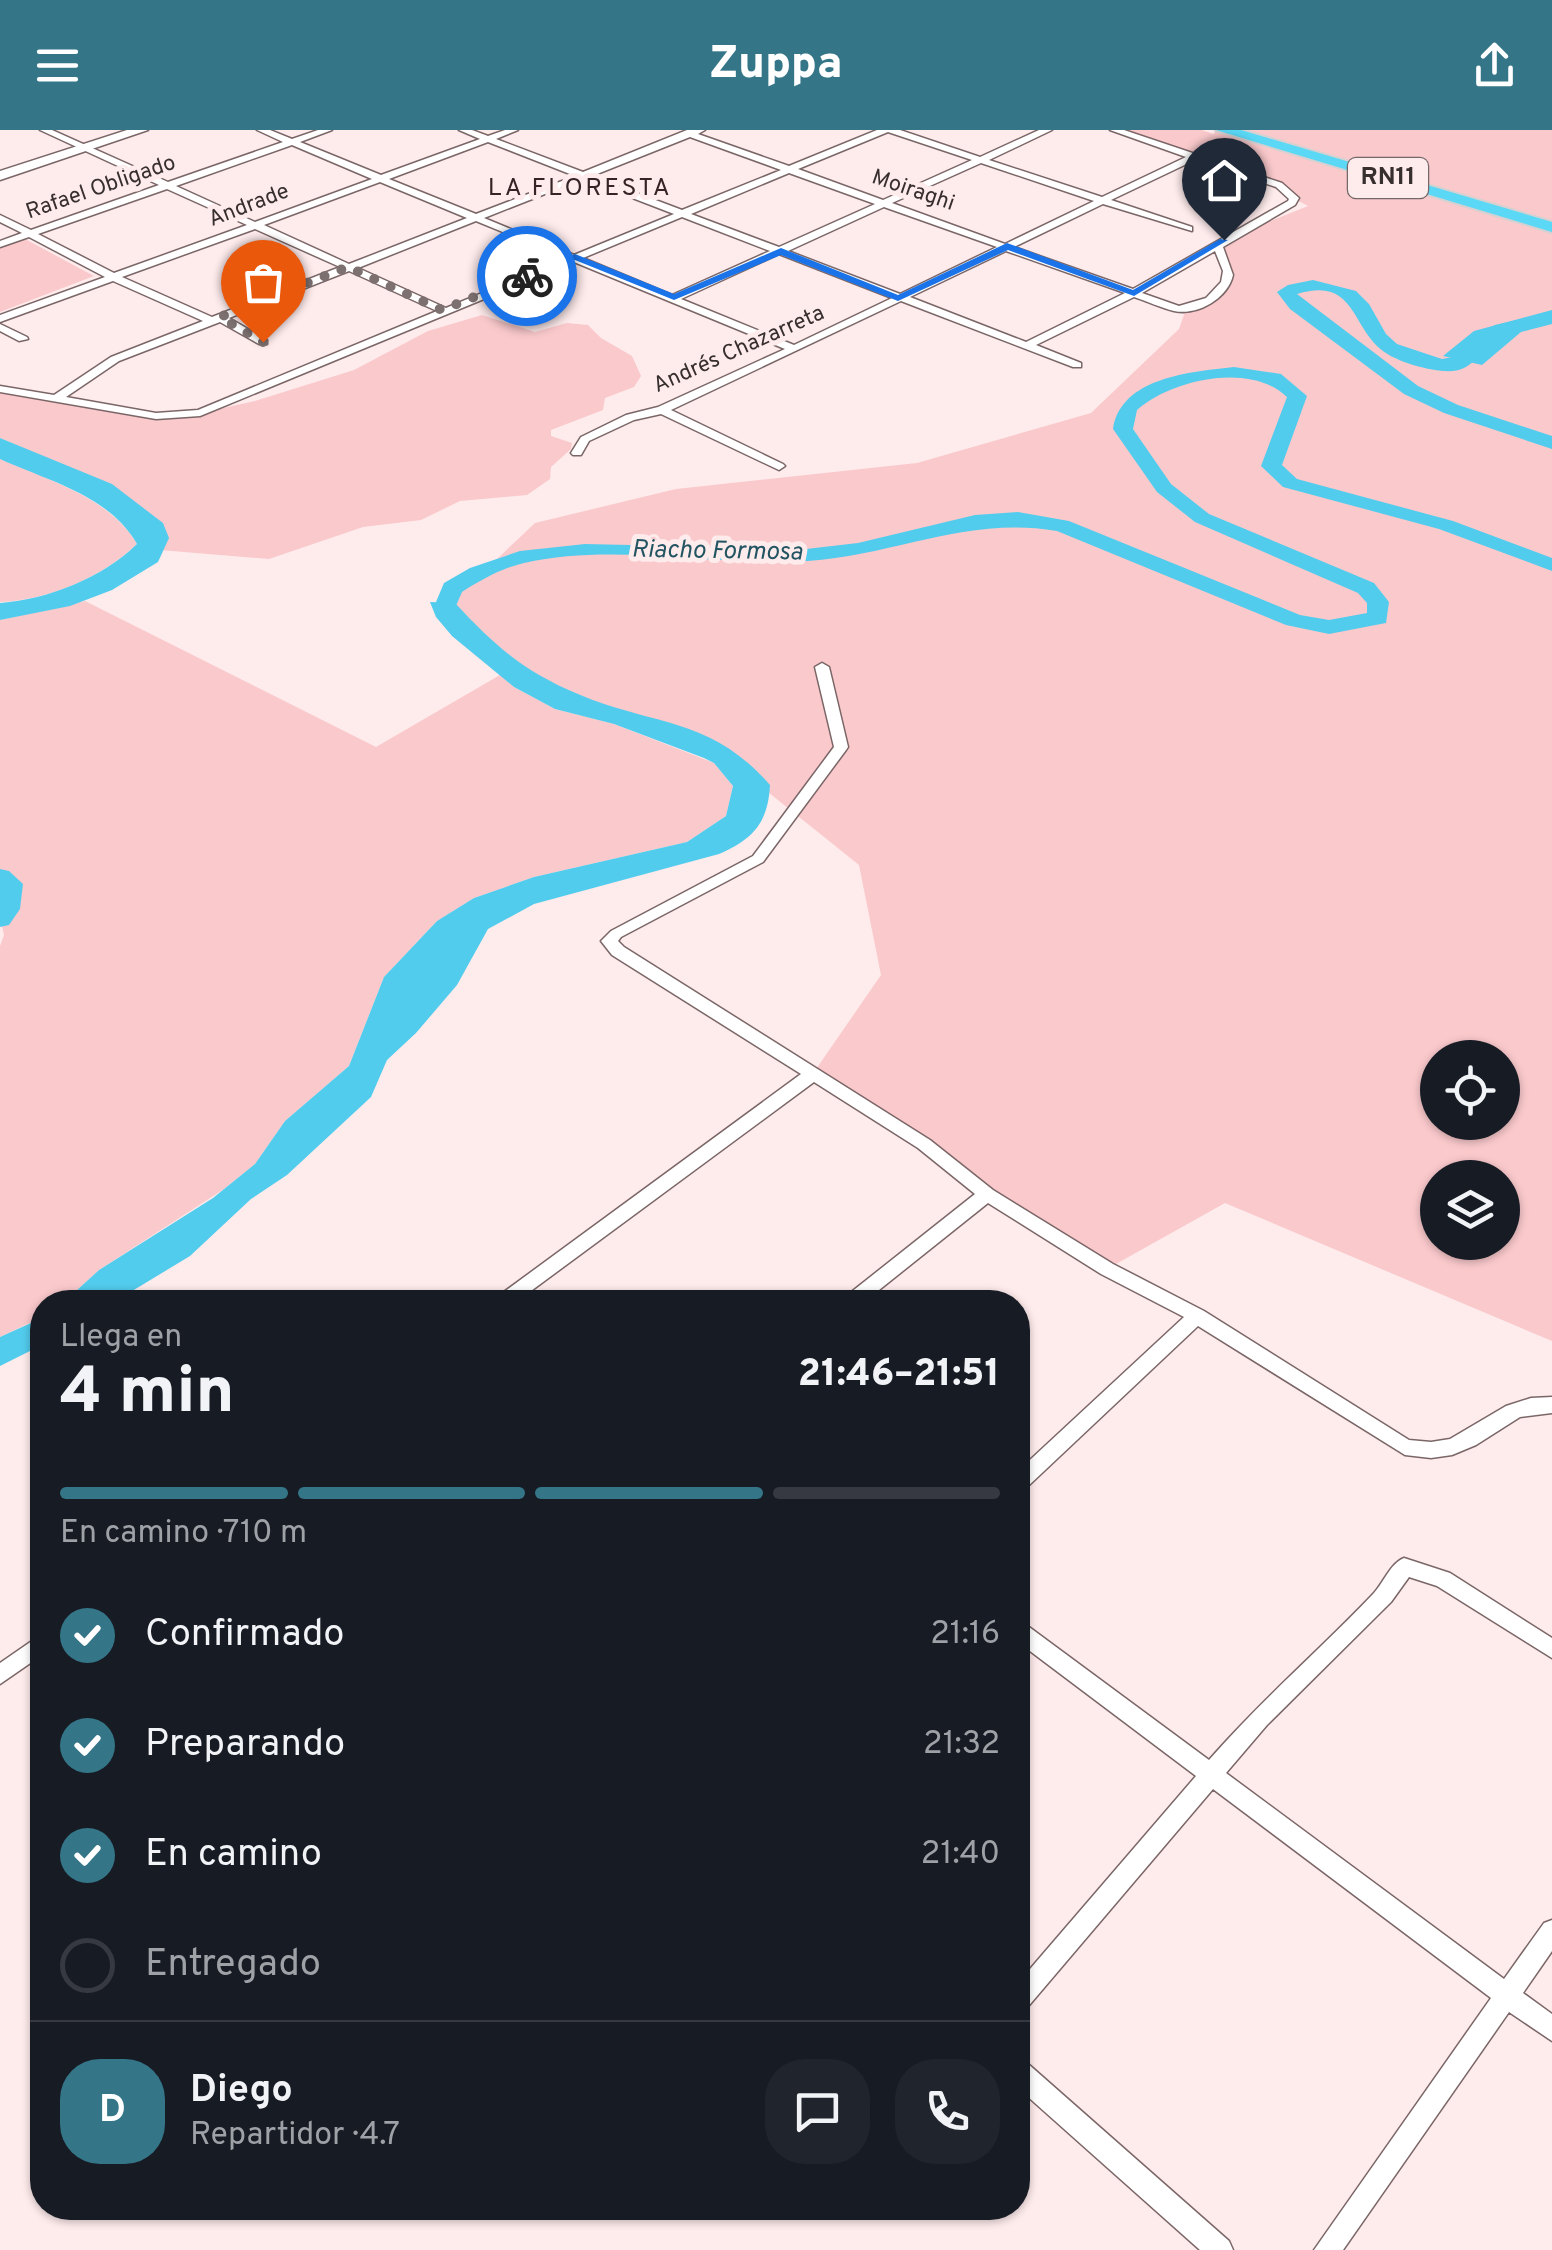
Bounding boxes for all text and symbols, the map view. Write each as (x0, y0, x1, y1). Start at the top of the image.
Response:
text: Zuppa (710, 37, 842, 94)
icon: menu (30, 38, 85, 93)
icon: share (1467, 38, 1522, 93)
pin (1182, 138, 1267, 241)
street label: Rafael Obligado (22, 150, 180, 226)
icon: home (1197, 153, 1252, 208)
road number: RN11 (1348, 158, 1428, 198)
street label: Moiraghi (868, 164, 958, 218)
district label: LA FLORESTA (488, 173, 672, 205)
street label: Andrade (205, 178, 293, 234)
courier (477, 226, 577, 326)
pin (221, 240, 306, 343)
icon: bike (500, 249, 555, 304)
icon: bag (236, 255, 291, 310)
street label: Andrés Chazarreta (649, 300, 829, 400)
water label: Riacho Formosa (631, 535, 803, 569)
map controls (1420, 1040, 1520, 1260)
button: locate (1420, 1040, 1520, 1140)
button: layers (1420, 1160, 1520, 1260)
text: Llega en (60, 1318, 182, 1358)
text: 21:46–21:51 (798, 1351, 1000, 1400)
text: 4 min (60, 1354, 235, 1436)
text: En camino · 710 m (60, 1514, 307, 1554)
icon: check (60, 1608, 115, 1663)
text: Confirmado (145, 1611, 345, 1660)
text: 21:16 (930, 1615, 1000, 1655)
icon: check (60, 1718, 115, 1773)
text: Preparando (145, 1721, 345, 1770)
text: 21:32 (923, 1725, 1000, 1765)
icon: check (60, 1828, 115, 1883)
text: En camino (145, 1831, 322, 1880)
text: 21:40 (921, 1835, 1000, 1875)
text: Entregado (145, 1941, 321, 1990)
button: chat (765, 2059, 870, 2164)
button: phone (895, 2059, 1000, 2164)
text: Diego (190, 2067, 293, 2116)
text: D (99, 2087, 126, 2136)
text: Repartidor · 4.7 (190, 2116, 400, 2156)

